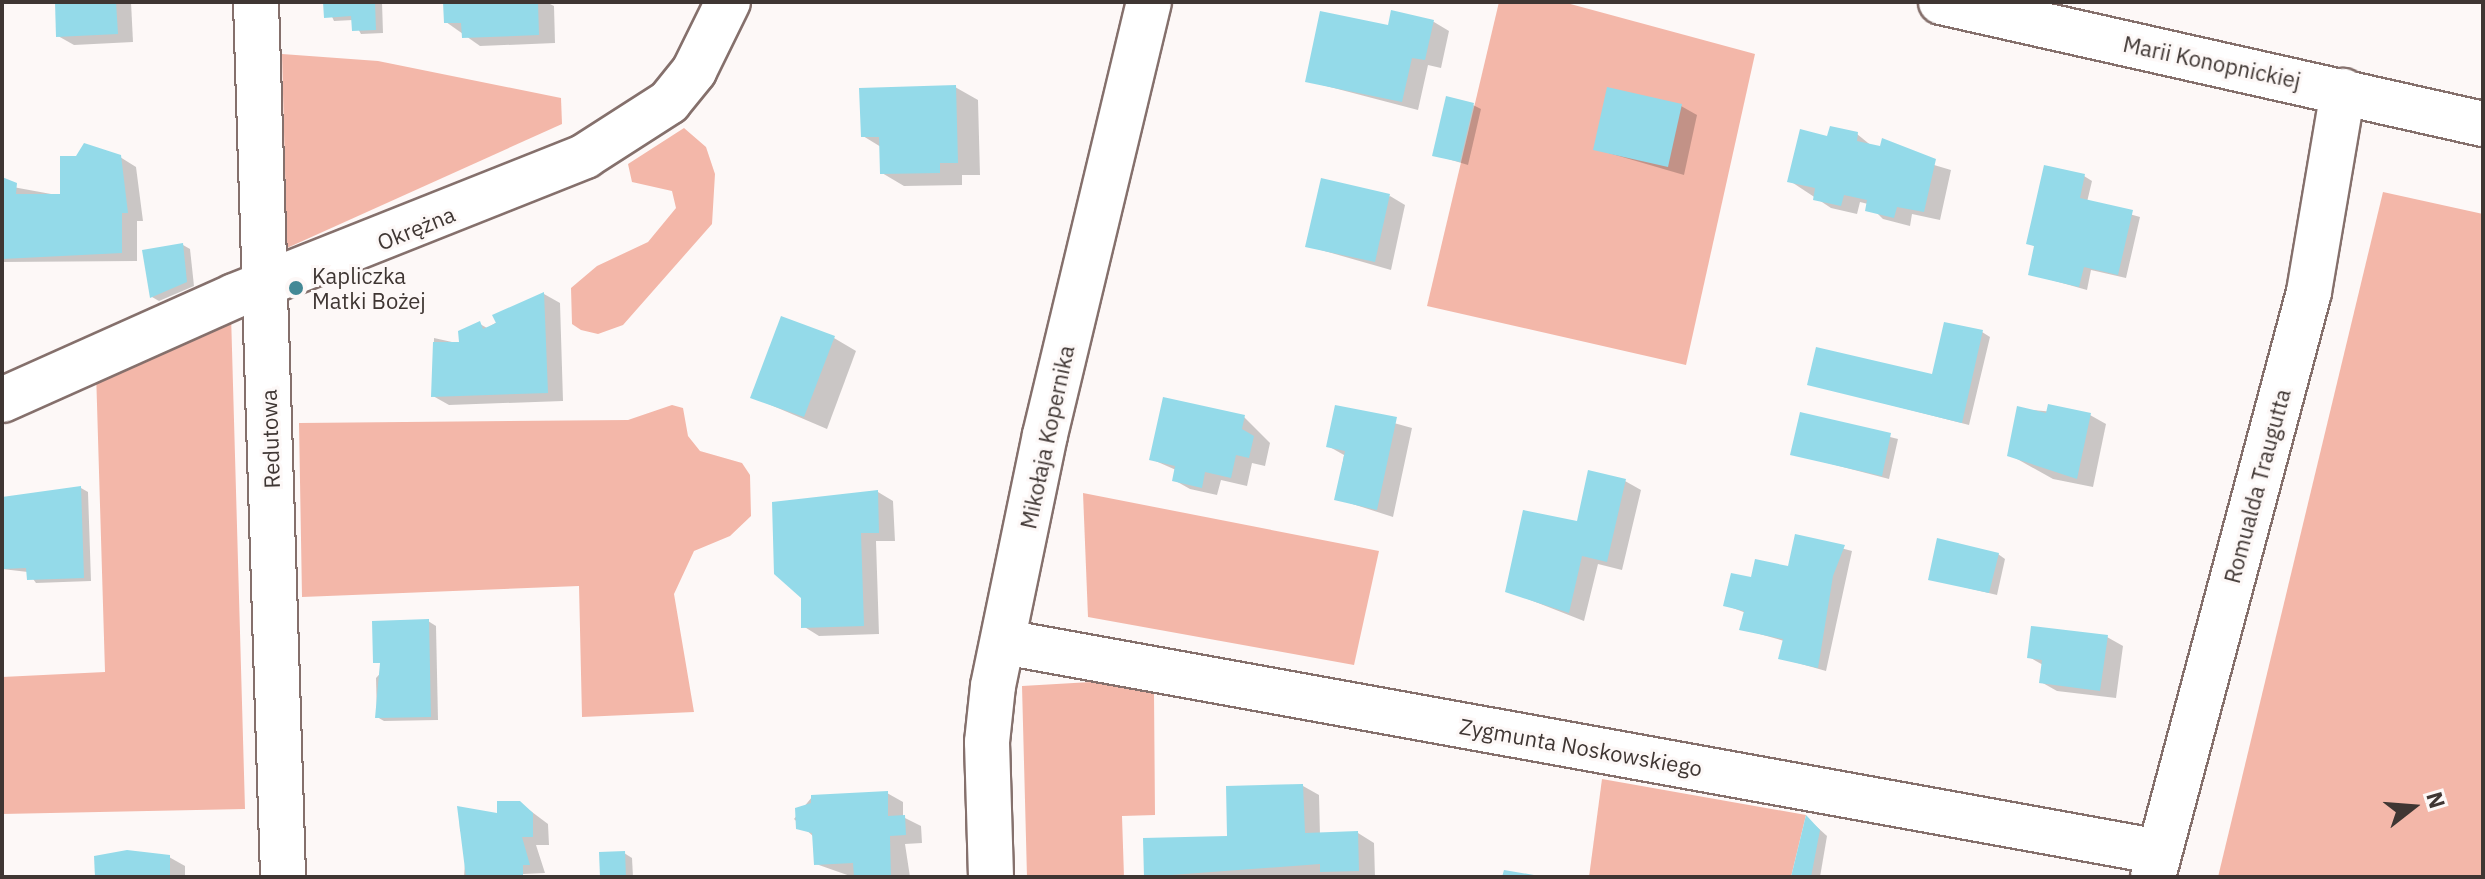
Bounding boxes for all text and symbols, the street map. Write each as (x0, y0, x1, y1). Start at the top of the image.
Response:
street label: Marii Konopnickiej (2121, 30, 2303, 94)
street label: Okrężna (373, 200, 459, 256)
place label: Kapliczka Matki Bożej (312, 262, 426, 314)
marker: Kapliczka Matki Bożej (287, 279, 305, 297)
street label: Mikołaja Kopernika (1015, 343, 1079, 531)
street label: Romualda Traugutta (2218, 386, 2296, 586)
street label: Redutowa (255, 389, 285, 489)
street label: Zygmunta Noskowskiego (1458, 713, 1704, 781)
north arrow (2373, 767, 2453, 847)
text: N (2420, 788, 2453, 812)

